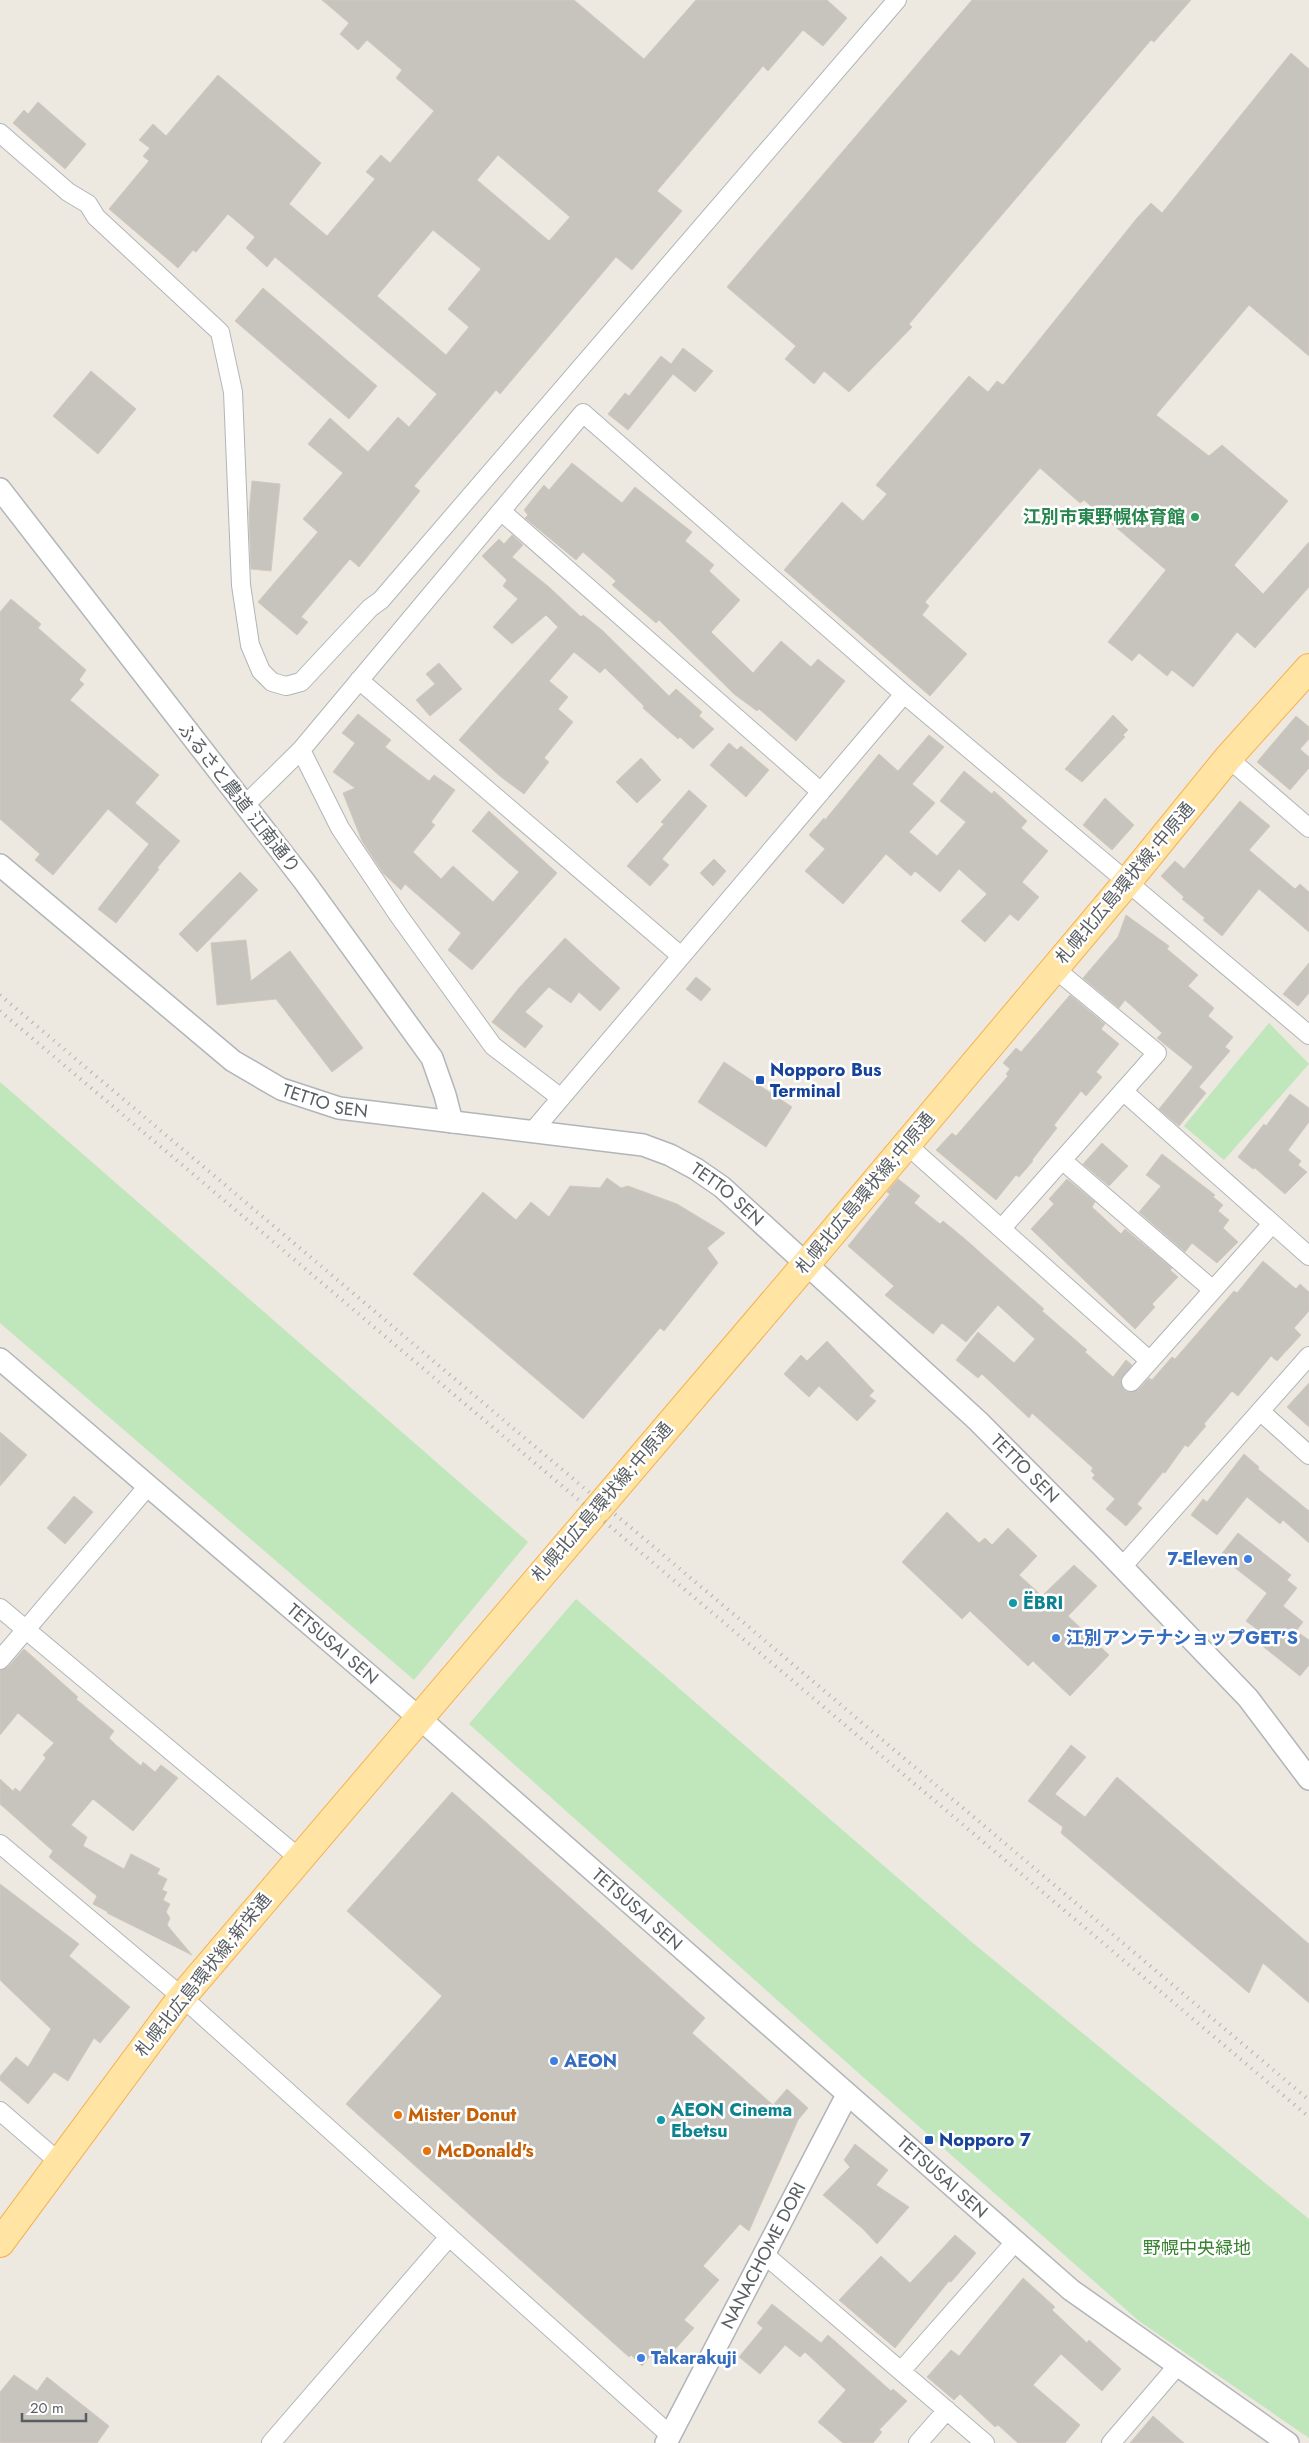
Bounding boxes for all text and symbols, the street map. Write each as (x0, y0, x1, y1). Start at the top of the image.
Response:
place label: 江別市東野幌体育館 (1023, 504, 1185, 530)
marker: 江別市東野幌体育館 (1189, 511, 1201, 523)
street label: ふるさと農道 江南通り (172, 717, 306, 879)
street label: 札幌北広島環状線;中原通 (1049, 797, 1201, 969)
place label: Nopporo Bus Terminal (770, 1057, 881, 1104)
marker: Nopporo Bus Terminal (754, 1074, 766, 1086)
street label: TETTO SEN (279, 1077, 369, 1124)
street label: 札幌北広島環状線;中原通 (789, 1107, 941, 1279)
street label: TETTO SEN (686, 1156, 770, 1232)
street label: 札幌北広島環状線;中原通 (525, 1417, 679, 1587)
street label: TETTO SEN (985, 1428, 1065, 1509)
place label: 7-Eleven (1168, 1546, 1238, 1572)
marker: 7-Eleven (1242, 1553, 1254, 1565)
place label: ËBRI (1023, 1590, 1063, 1616)
street label: TETSUSAI SEN (281, 1597, 384, 1691)
marker: ËBRI (1007, 1597, 1019, 1609)
place label: 江別アンテナショップGET’S (1066, 1625, 1298, 1651)
marker: 江別アンテナショップGET’S (1050, 1632, 1062, 1644)
street label: TETSUSAI SEN (586, 1862, 688, 1956)
street label: 札幌北広島環状線;新栄通 (129, 1888, 277, 2062)
place label: AEON (563, 2048, 617, 2074)
marker: AEON (548, 2055, 560, 2067)
place label: AEON Cinema Ebetsu (670, 2097, 792, 2144)
place label: Mister Donut (408, 2102, 517, 2128)
marker: Mister Donut (392, 2109, 404, 2121)
marker: AEON Cinema Ebetsu (655, 2114, 667, 2126)
place label: Nopporo 7 (939, 2127, 1031, 2153)
street label: TETSUSAI SEN (891, 2130, 993, 2224)
marker: Nopporo 7 (923, 2134, 935, 2146)
place label: McDonald's (437, 2138, 534, 2164)
marker: McDonald's (421, 2145, 433, 2157)
street label: NANACHOME DORI (715, 2178, 812, 2333)
park label: 野幌中央緑地 (1143, 2235, 1251, 2261)
place label: Takarakuji (651, 2345, 737, 2371)
marker: Takarakuji (635, 2352, 647, 2364)
scale bar (22, 2390, 86, 2422)
text: 20 m (30, 2397, 64, 2419)

